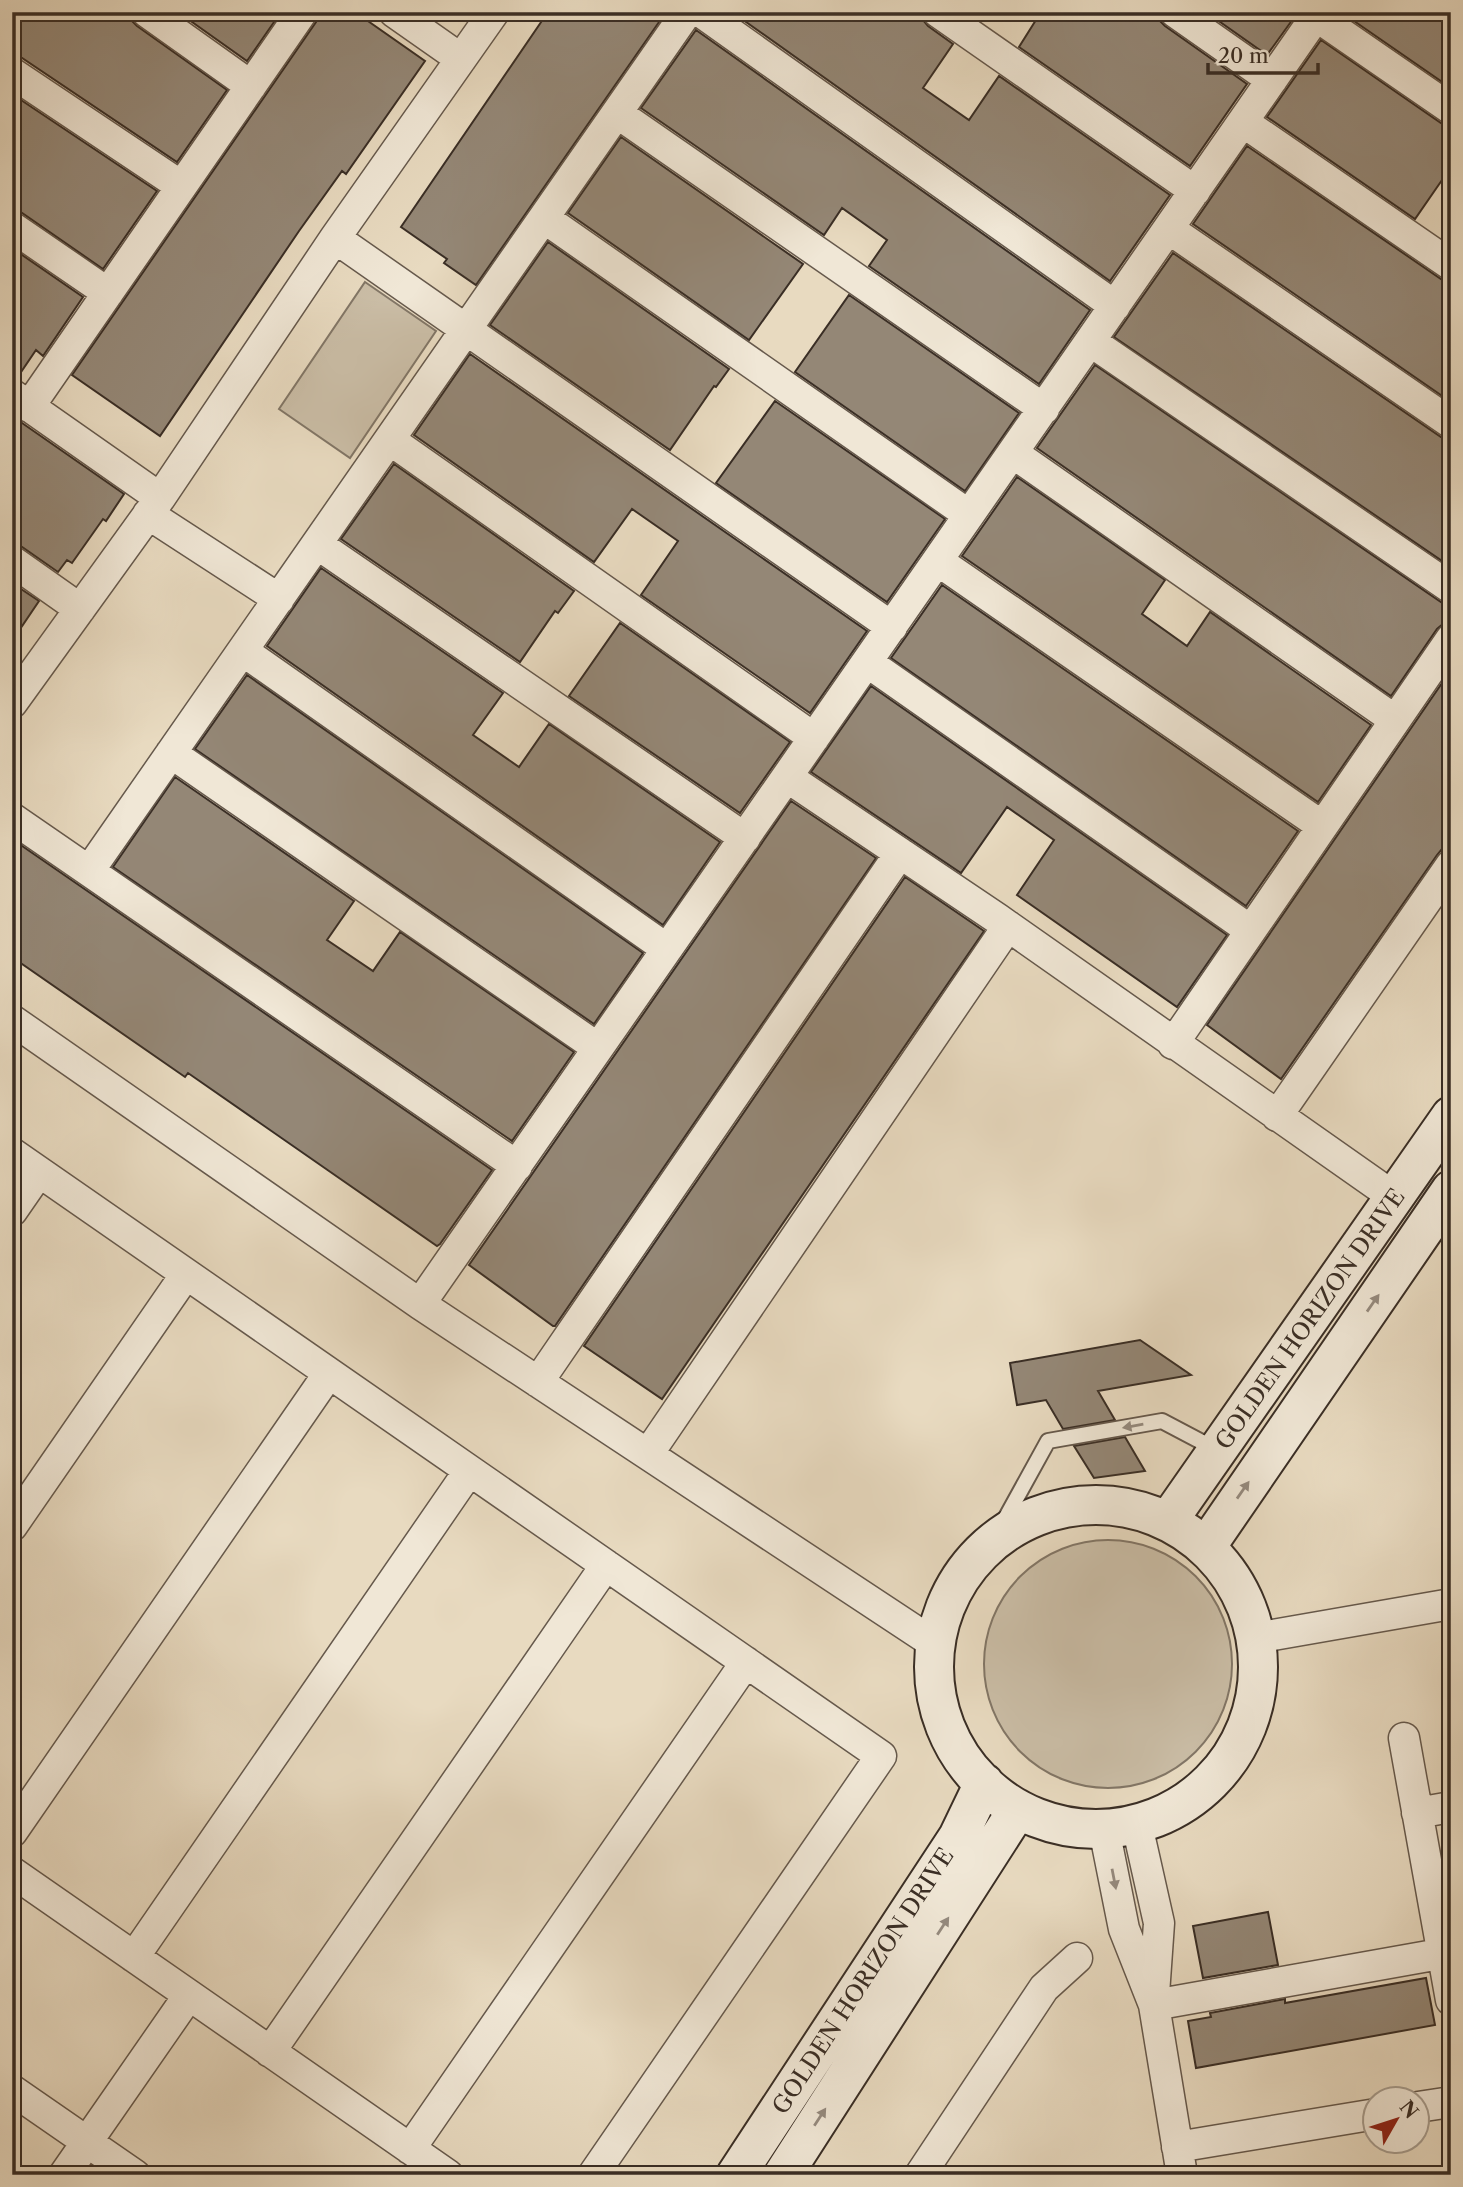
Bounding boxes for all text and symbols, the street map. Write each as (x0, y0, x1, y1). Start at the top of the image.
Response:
scale bar (1208, 32, 1318, 76)
text: 20 m (1218, 43, 1269, 68)
street label: GOLDEN HORIZON DRIVE (1209, 1183, 1411, 1455)
one-way arrow (1366, 1294, 1380, 1312)
one-way arrow (1122, 1421, 1144, 1432)
one-way arrow (1236, 1481, 1250, 1499)
street label: GOLDEN HORIZON DRIVE (766, 1843, 960, 2119)
one-way arrow (1108, 1868, 1119, 1890)
one-way arrow (936, 1916, 949, 1935)
north arrow (1362, 2086, 1432, 2156)
text: N (1395, 2096, 1423, 2123)
one-way arrow (813, 2108, 826, 2127)

